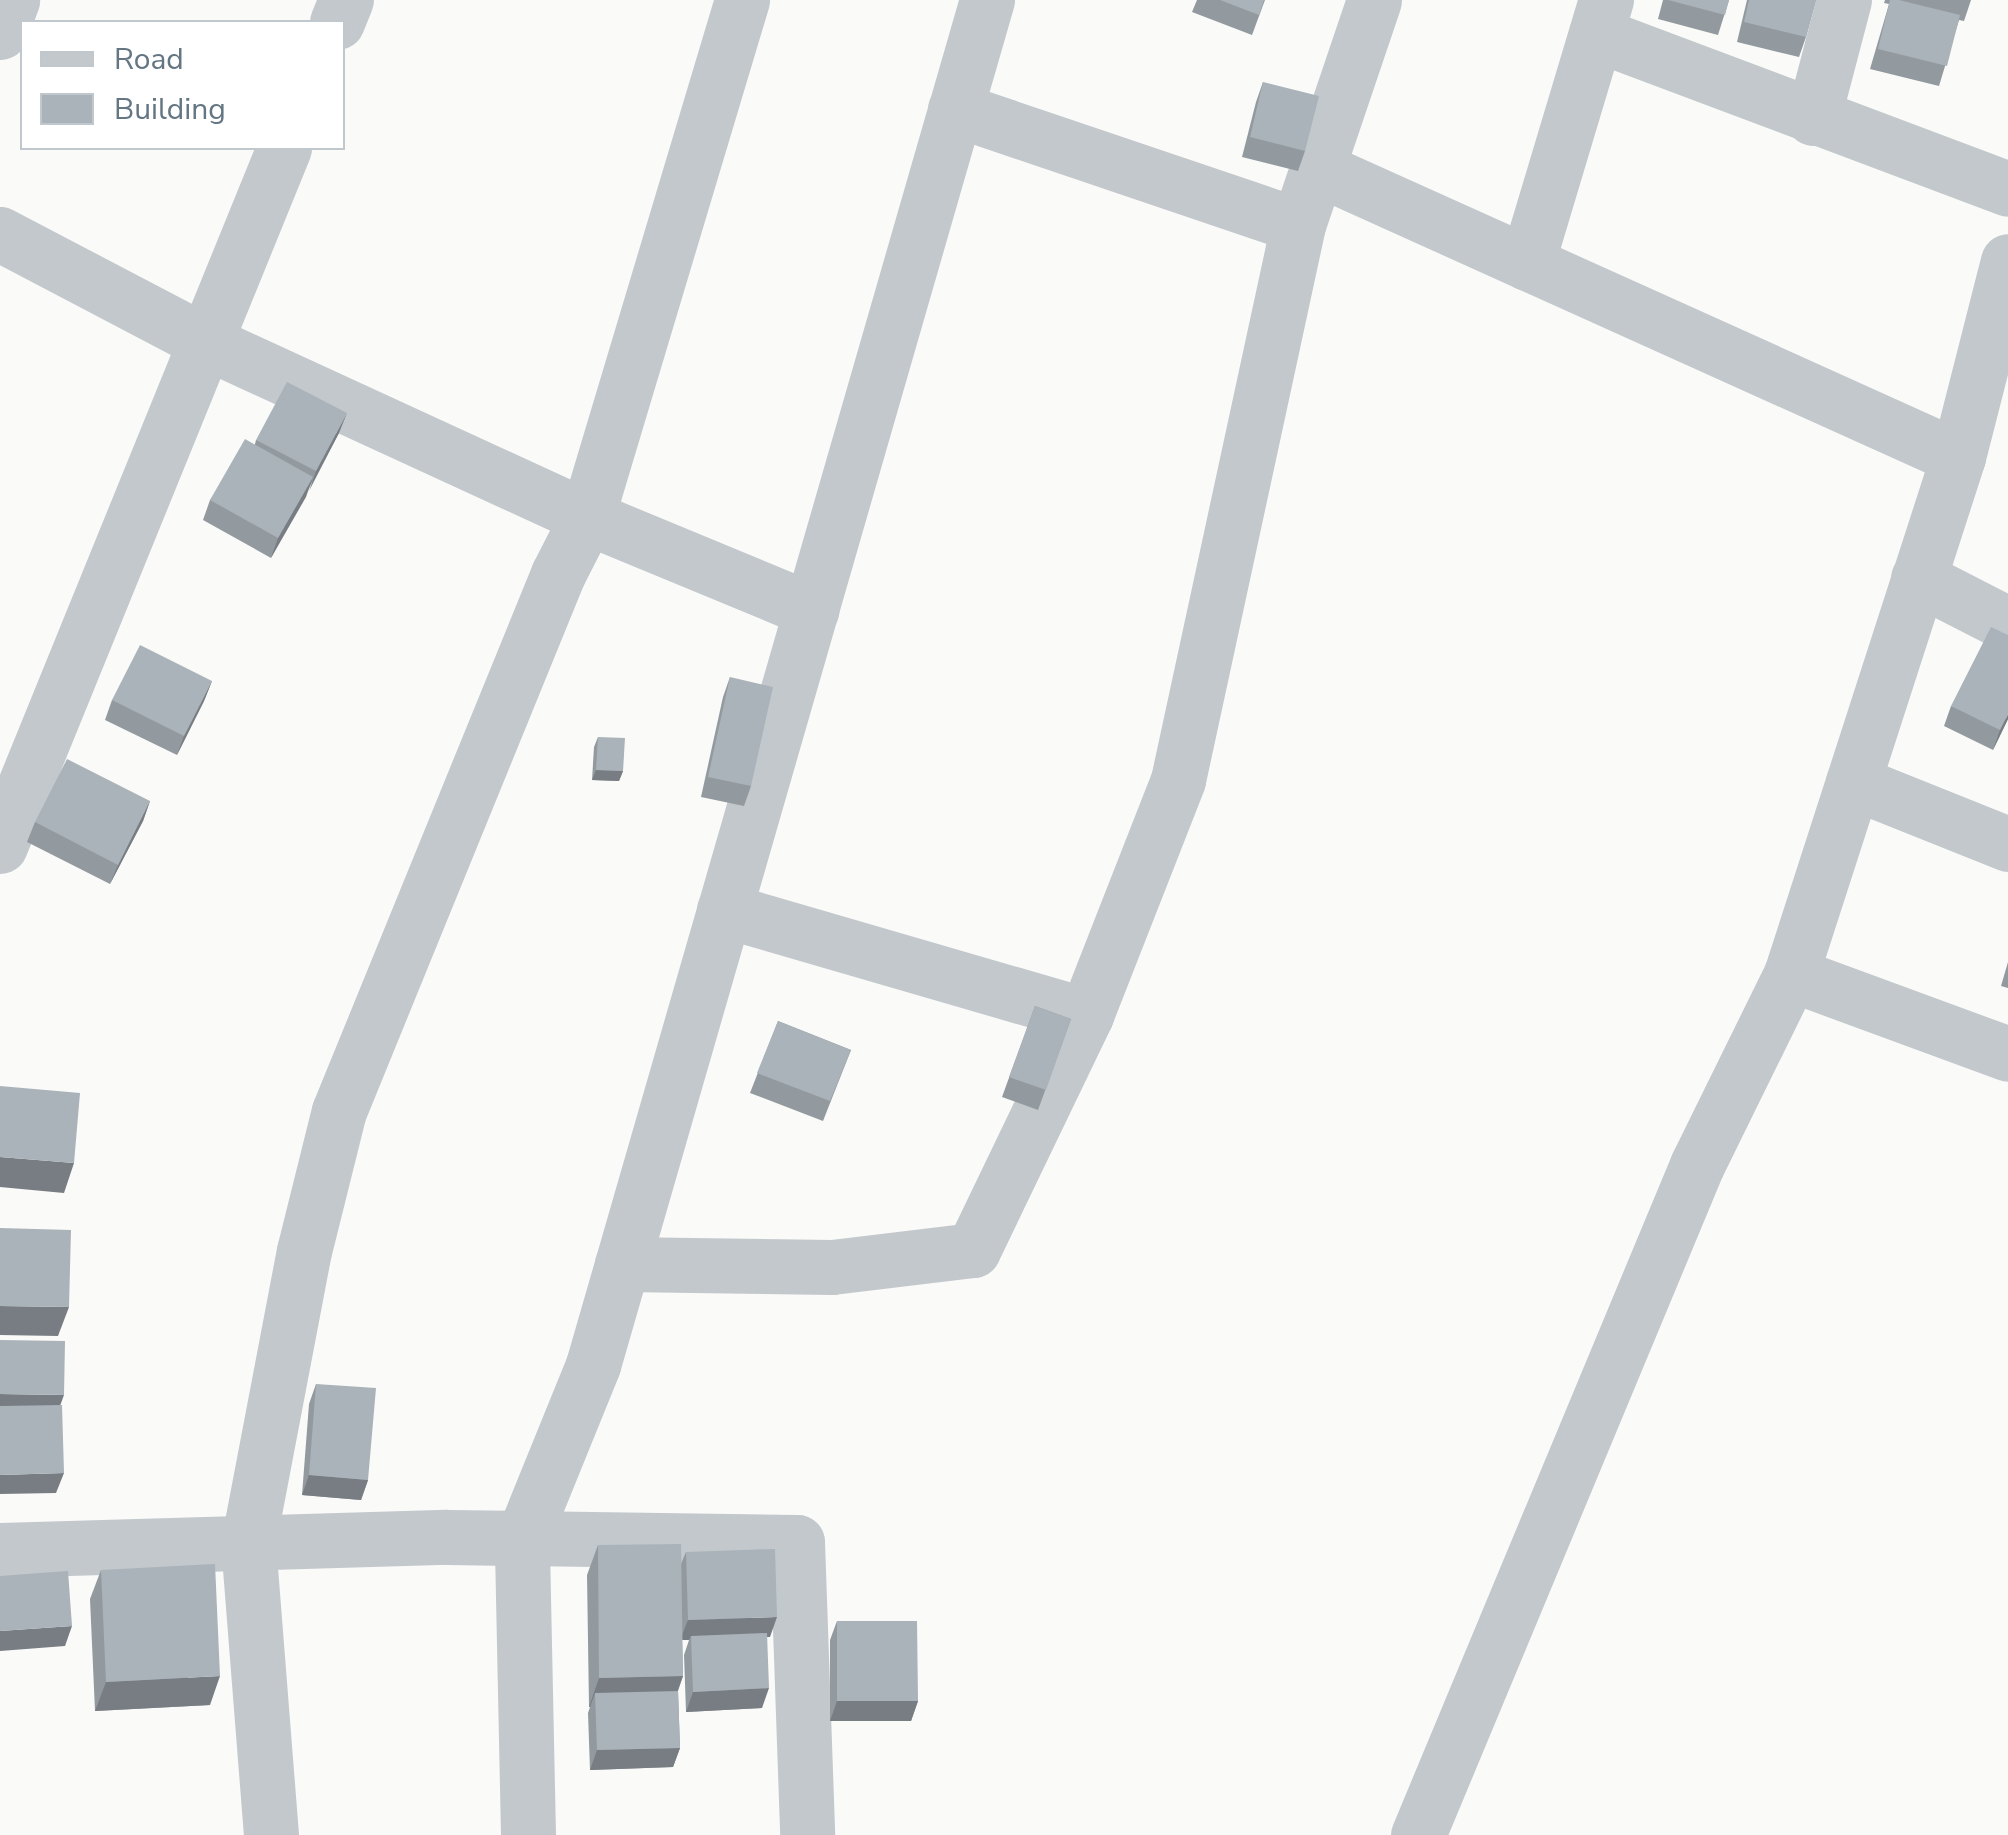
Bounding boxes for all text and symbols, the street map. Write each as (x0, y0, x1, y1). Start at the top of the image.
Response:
legend (20, 20, 345, 150)
text: Road (114, 39, 184, 80)
text: Building (114, 89, 226, 130)

